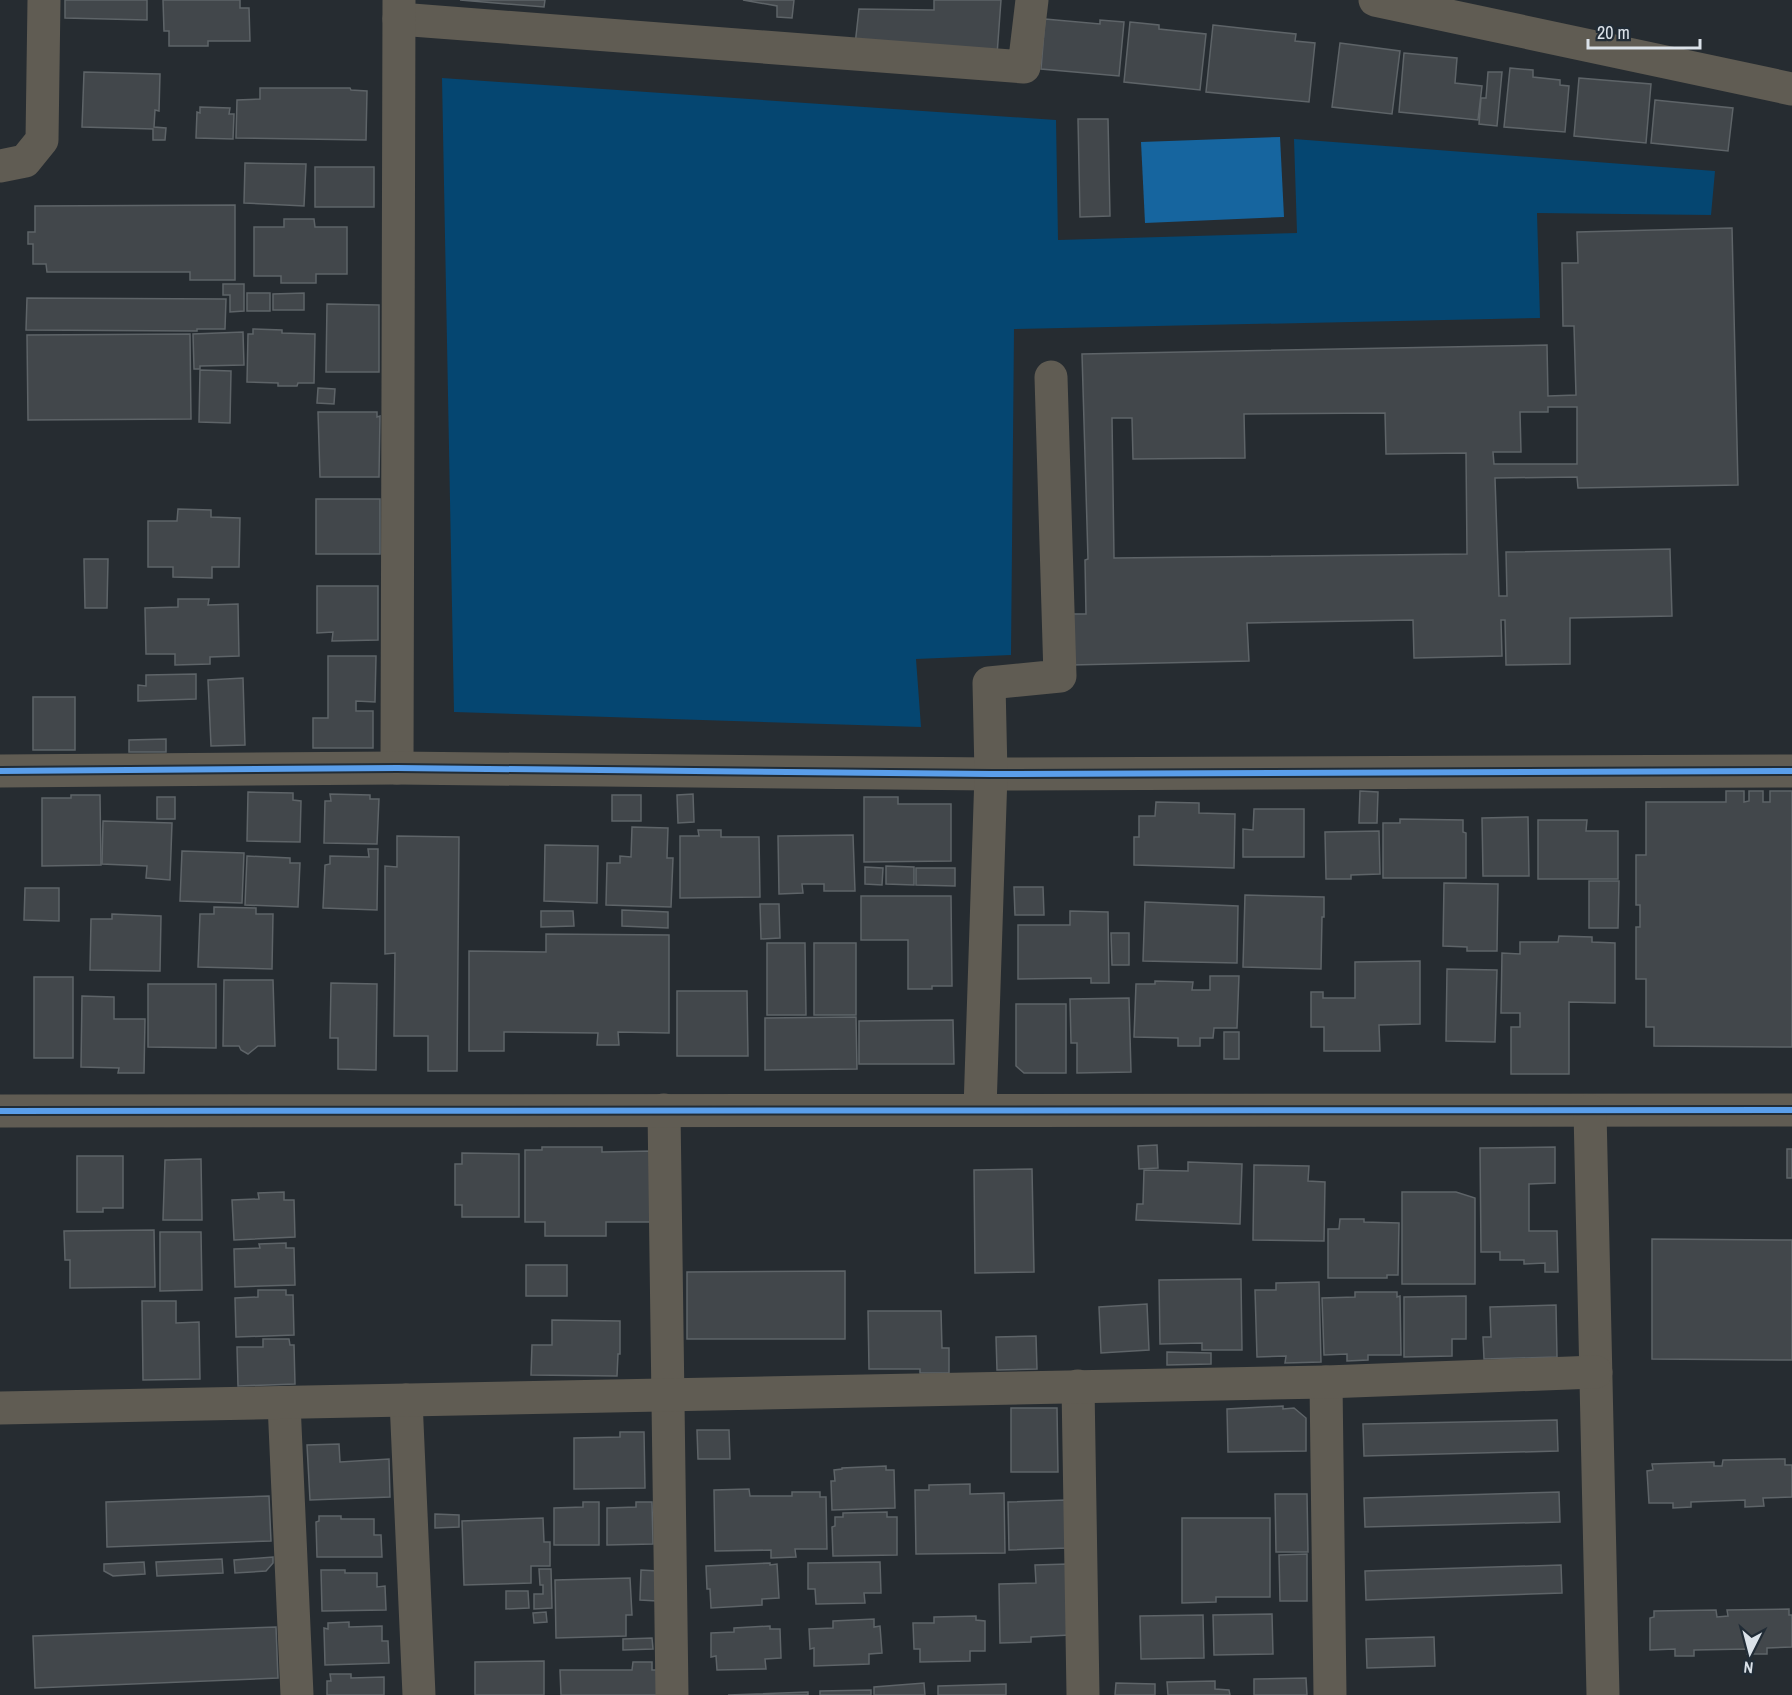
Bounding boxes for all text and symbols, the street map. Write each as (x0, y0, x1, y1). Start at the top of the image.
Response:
scale bar (1588, 12, 1700, 50)
text: 20 m (1597, 20, 1630, 45)
north arrow (1720, 1623, 1780, 1683)
text: N (1743, 1656, 1754, 1679)

